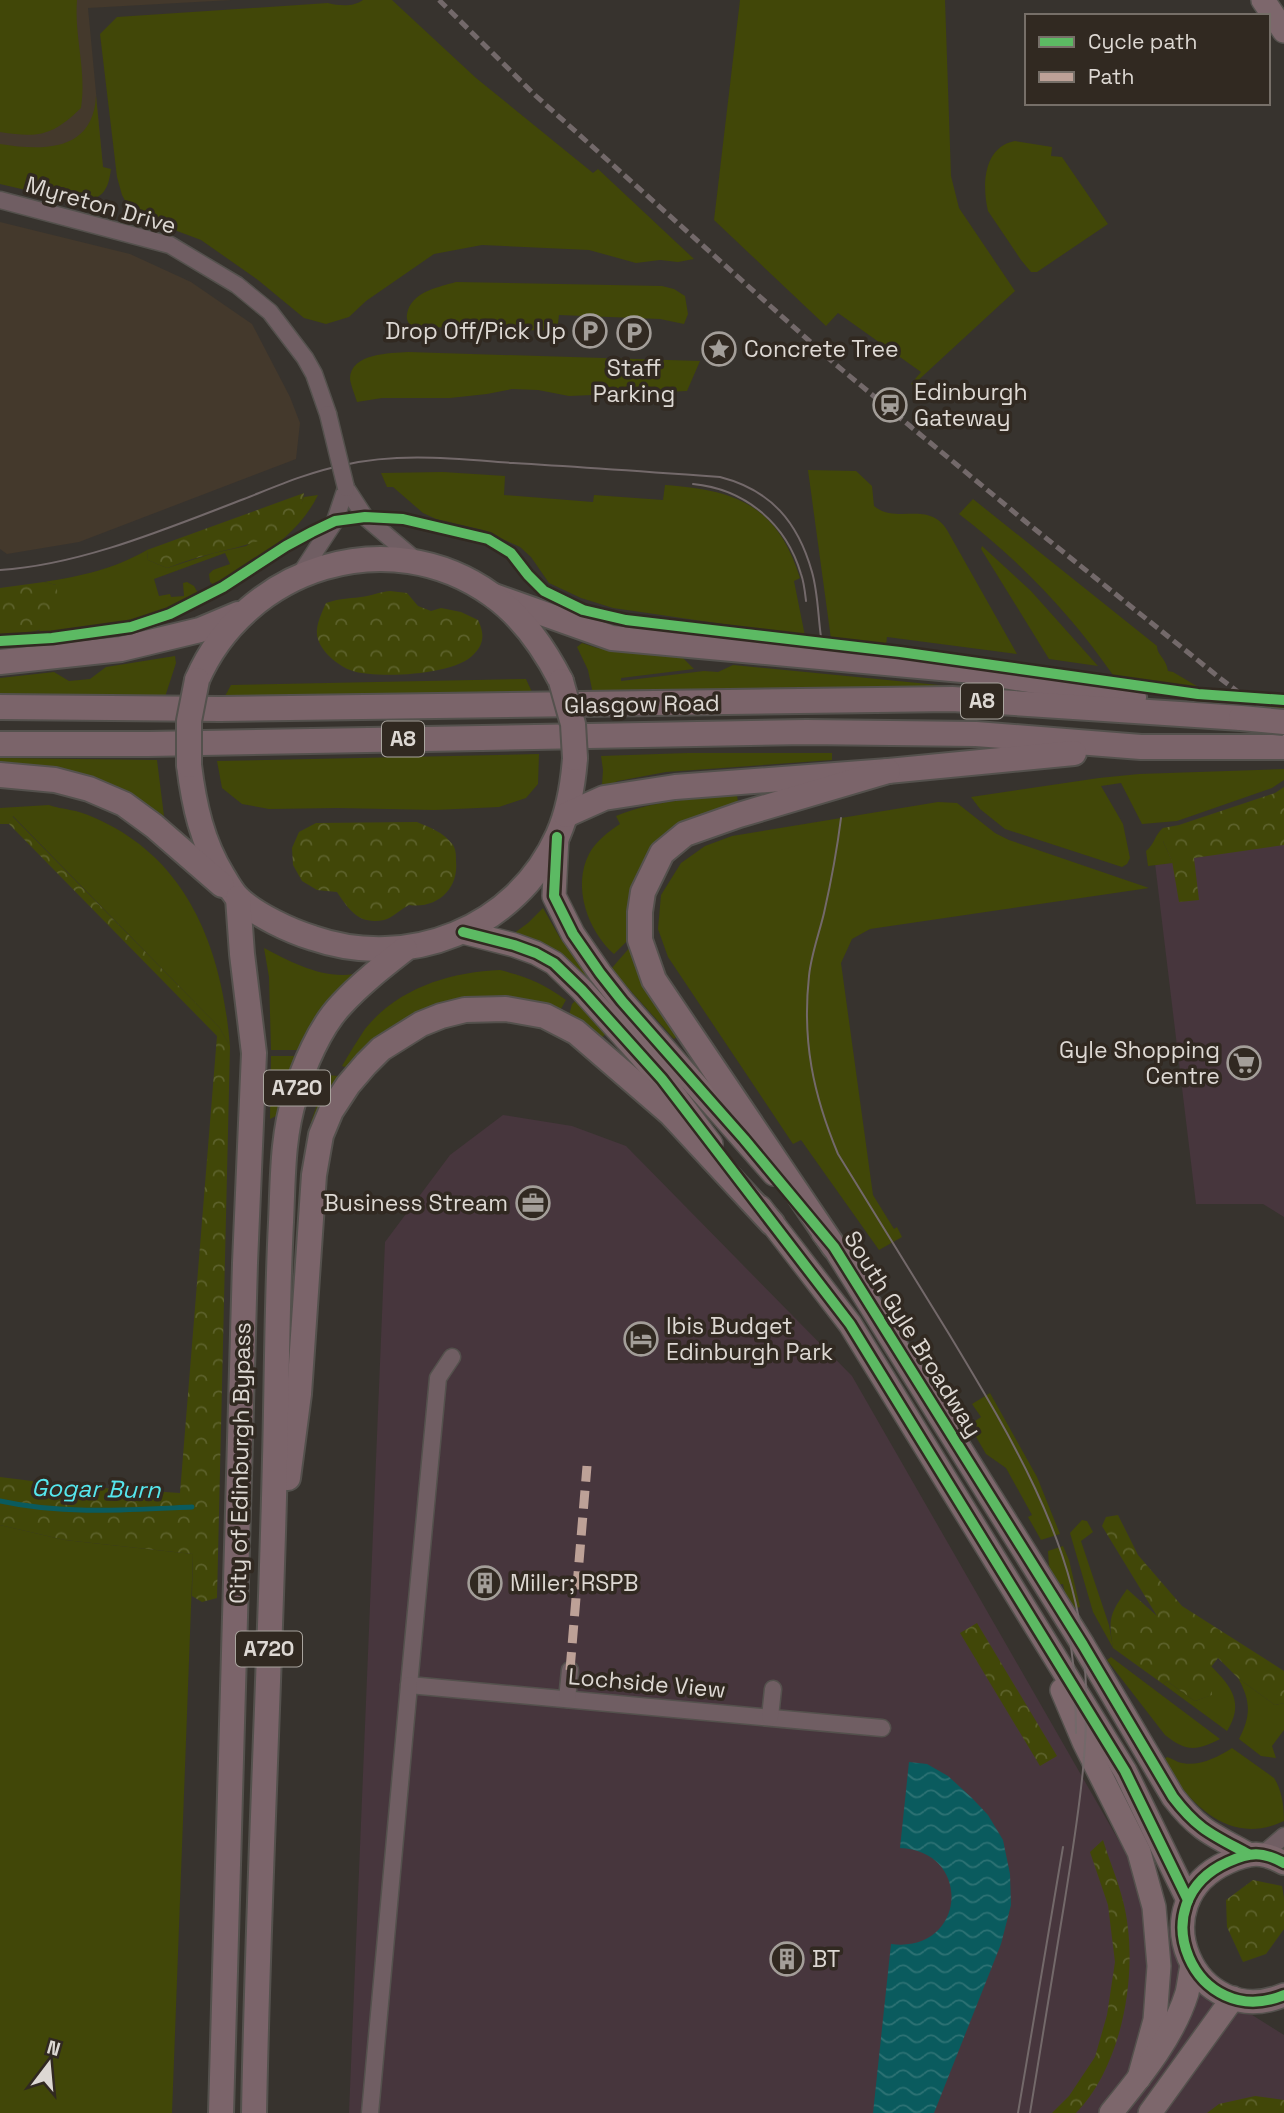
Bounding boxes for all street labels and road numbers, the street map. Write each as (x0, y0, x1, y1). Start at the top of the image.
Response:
street label: Myreton Drive (22, 169, 180, 241)
road number: A8 (961, 684, 1003, 718)
street label: Glasgow Road (564, 688, 720, 720)
road number: A8 (382, 722, 424, 756)
road number: A720 (264, 1070, 330, 1106)
street label: South Gyle Broadway (837, 1225, 989, 1443)
street label: City of Edinburgh Bypass (223, 1322, 257, 1604)
road number: A720 (236, 1632, 302, 1666)
street label: Lochside View (567, 1661, 727, 1705)

